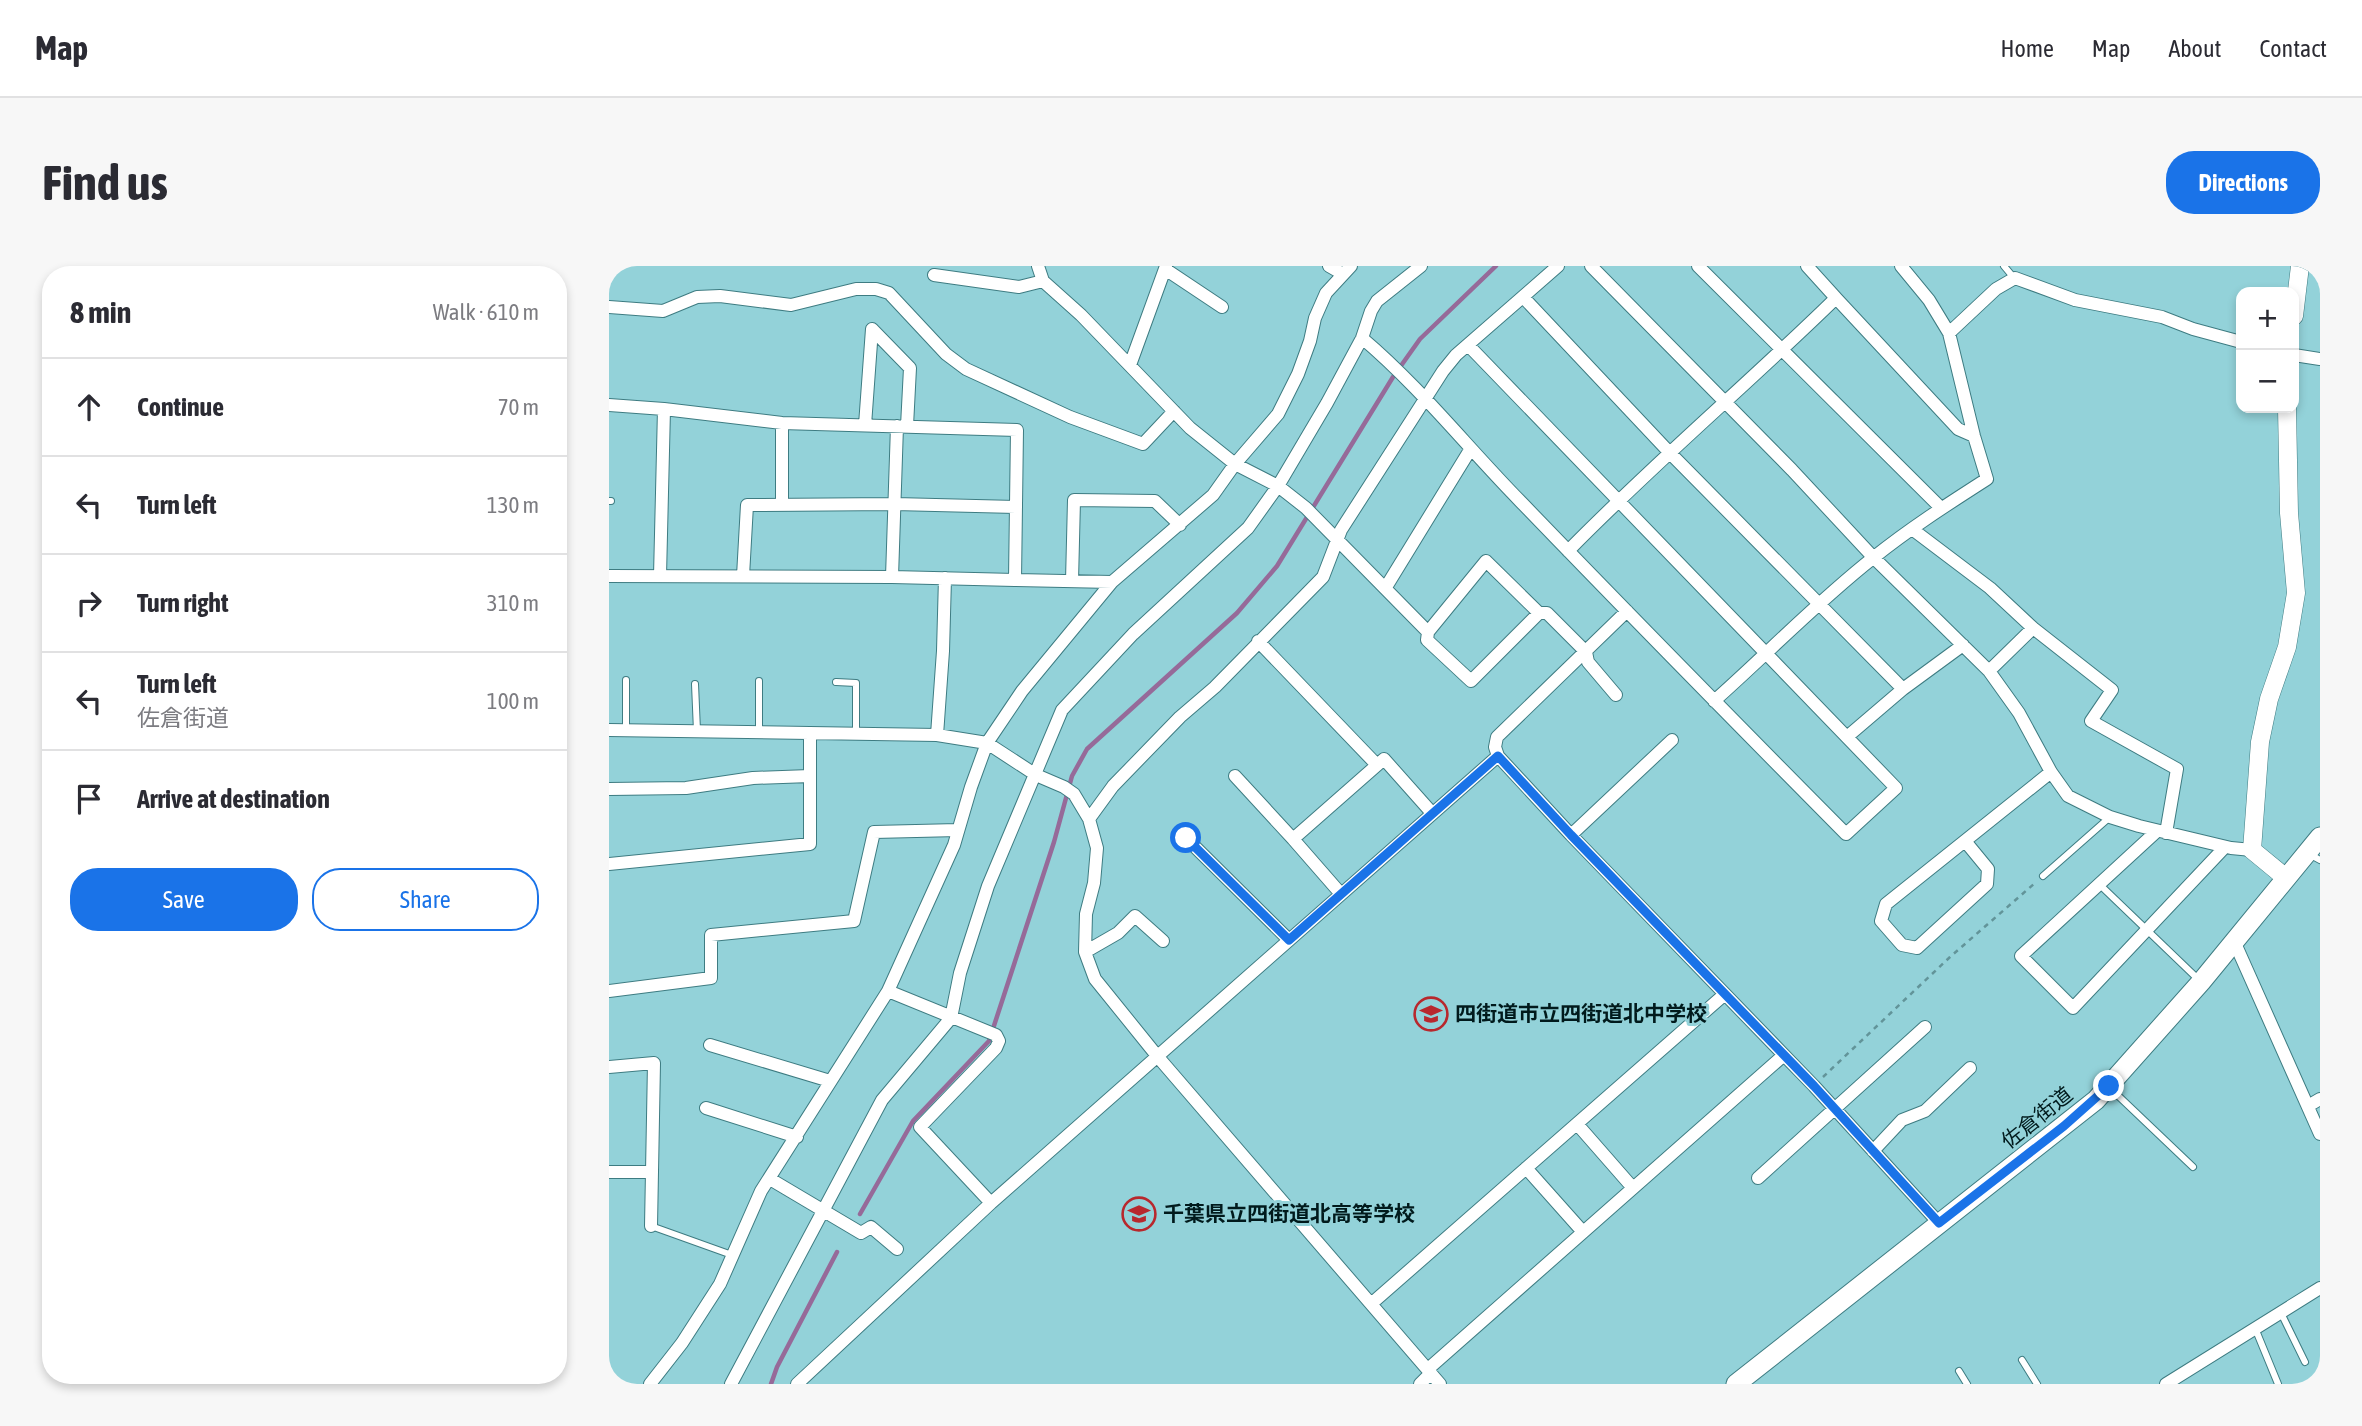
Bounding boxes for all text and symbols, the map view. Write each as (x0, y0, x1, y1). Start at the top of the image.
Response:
text: Map (35, 29, 88, 67)
text: Home (2000, 35, 2054, 62)
text: Map (2092, 35, 2130, 62)
text: About (2168, 35, 2221, 62)
text: Contact (2259, 35, 2327, 62)
button: Directions (2166, 151, 2320, 214)
text: Find us (42, 154, 168, 210)
map controls (2236, 287, 2299, 413)
button: + (2236, 287, 2299, 350)
text: 8 min (70, 295, 131, 329)
text: Walk · 610 m (433, 299, 539, 325)
button: − (2236, 350, 2299, 413)
icon: ahead (70, 388, 108, 426)
text: Continue (137, 392, 224, 422)
text: 70 m (498, 394, 539, 420)
icon: left (70, 486, 108, 524)
text: Turn left (137, 490, 217, 520)
text: 130 m (487, 492, 539, 518)
icon: right (70, 584, 108, 622)
text: Turn right (137, 588, 228, 618)
text: 310 m (487, 590, 539, 616)
text: Turn left (137, 669, 217, 699)
icon: left (70, 682, 108, 720)
text: 100 m (487, 688, 539, 714)
text: 佐倉街道 (137, 705, 229, 731)
icon: arrive (70, 780, 108, 818)
text: Arrive at destination (137, 784, 330, 814)
route start (1170, 822, 1201, 853)
button: Save (70, 868, 298, 931)
button: Share (312, 868, 539, 931)
school or university icon: 四街道市立四街道北中学校 (1412, 995, 1450, 1033)
place label: 四街道市立四街道北中学校 (1455, 1001, 1707, 1025)
route end (2093, 1070, 2124, 1101)
street label: 佐倉街道 (1996, 1081, 2077, 1153)
school or university icon: 千葉県立四街道北高等学校 (1120, 1195, 1158, 1233)
place label: 千葉県立四街道北高等学校 (1163, 1201, 1415, 1225)

